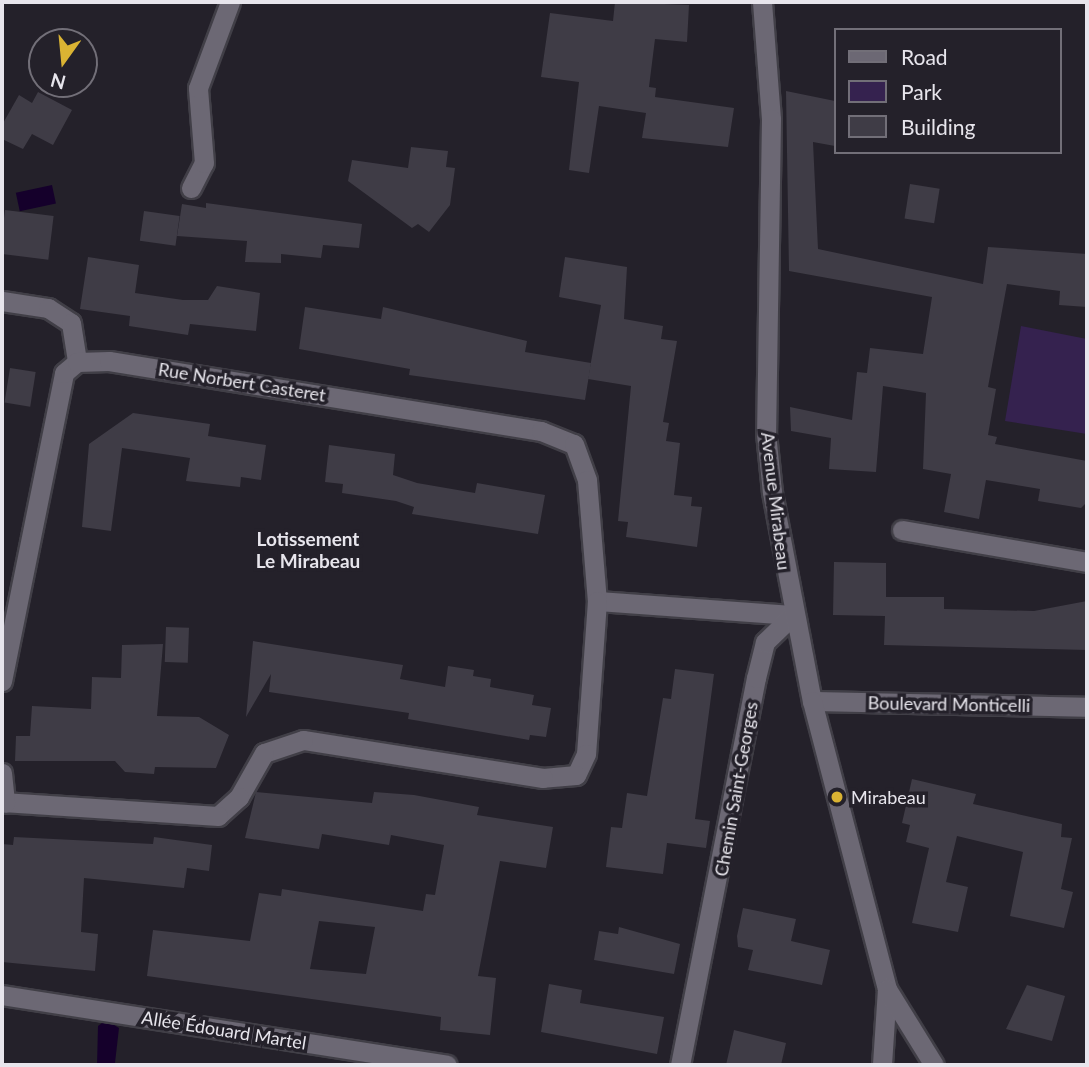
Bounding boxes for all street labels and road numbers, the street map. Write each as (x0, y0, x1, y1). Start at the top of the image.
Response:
street label: Rue Norbert Casteret (157, 358, 327, 406)
street label: Avenue Mirabeau (757, 431, 795, 571)
street label: Boulevard Monticelli (868, 692, 1030, 716)
street label: Chemin Saint-Georges (710, 700, 762, 878)
street label: Allée Édouard Martel (140, 1006, 308, 1054)

